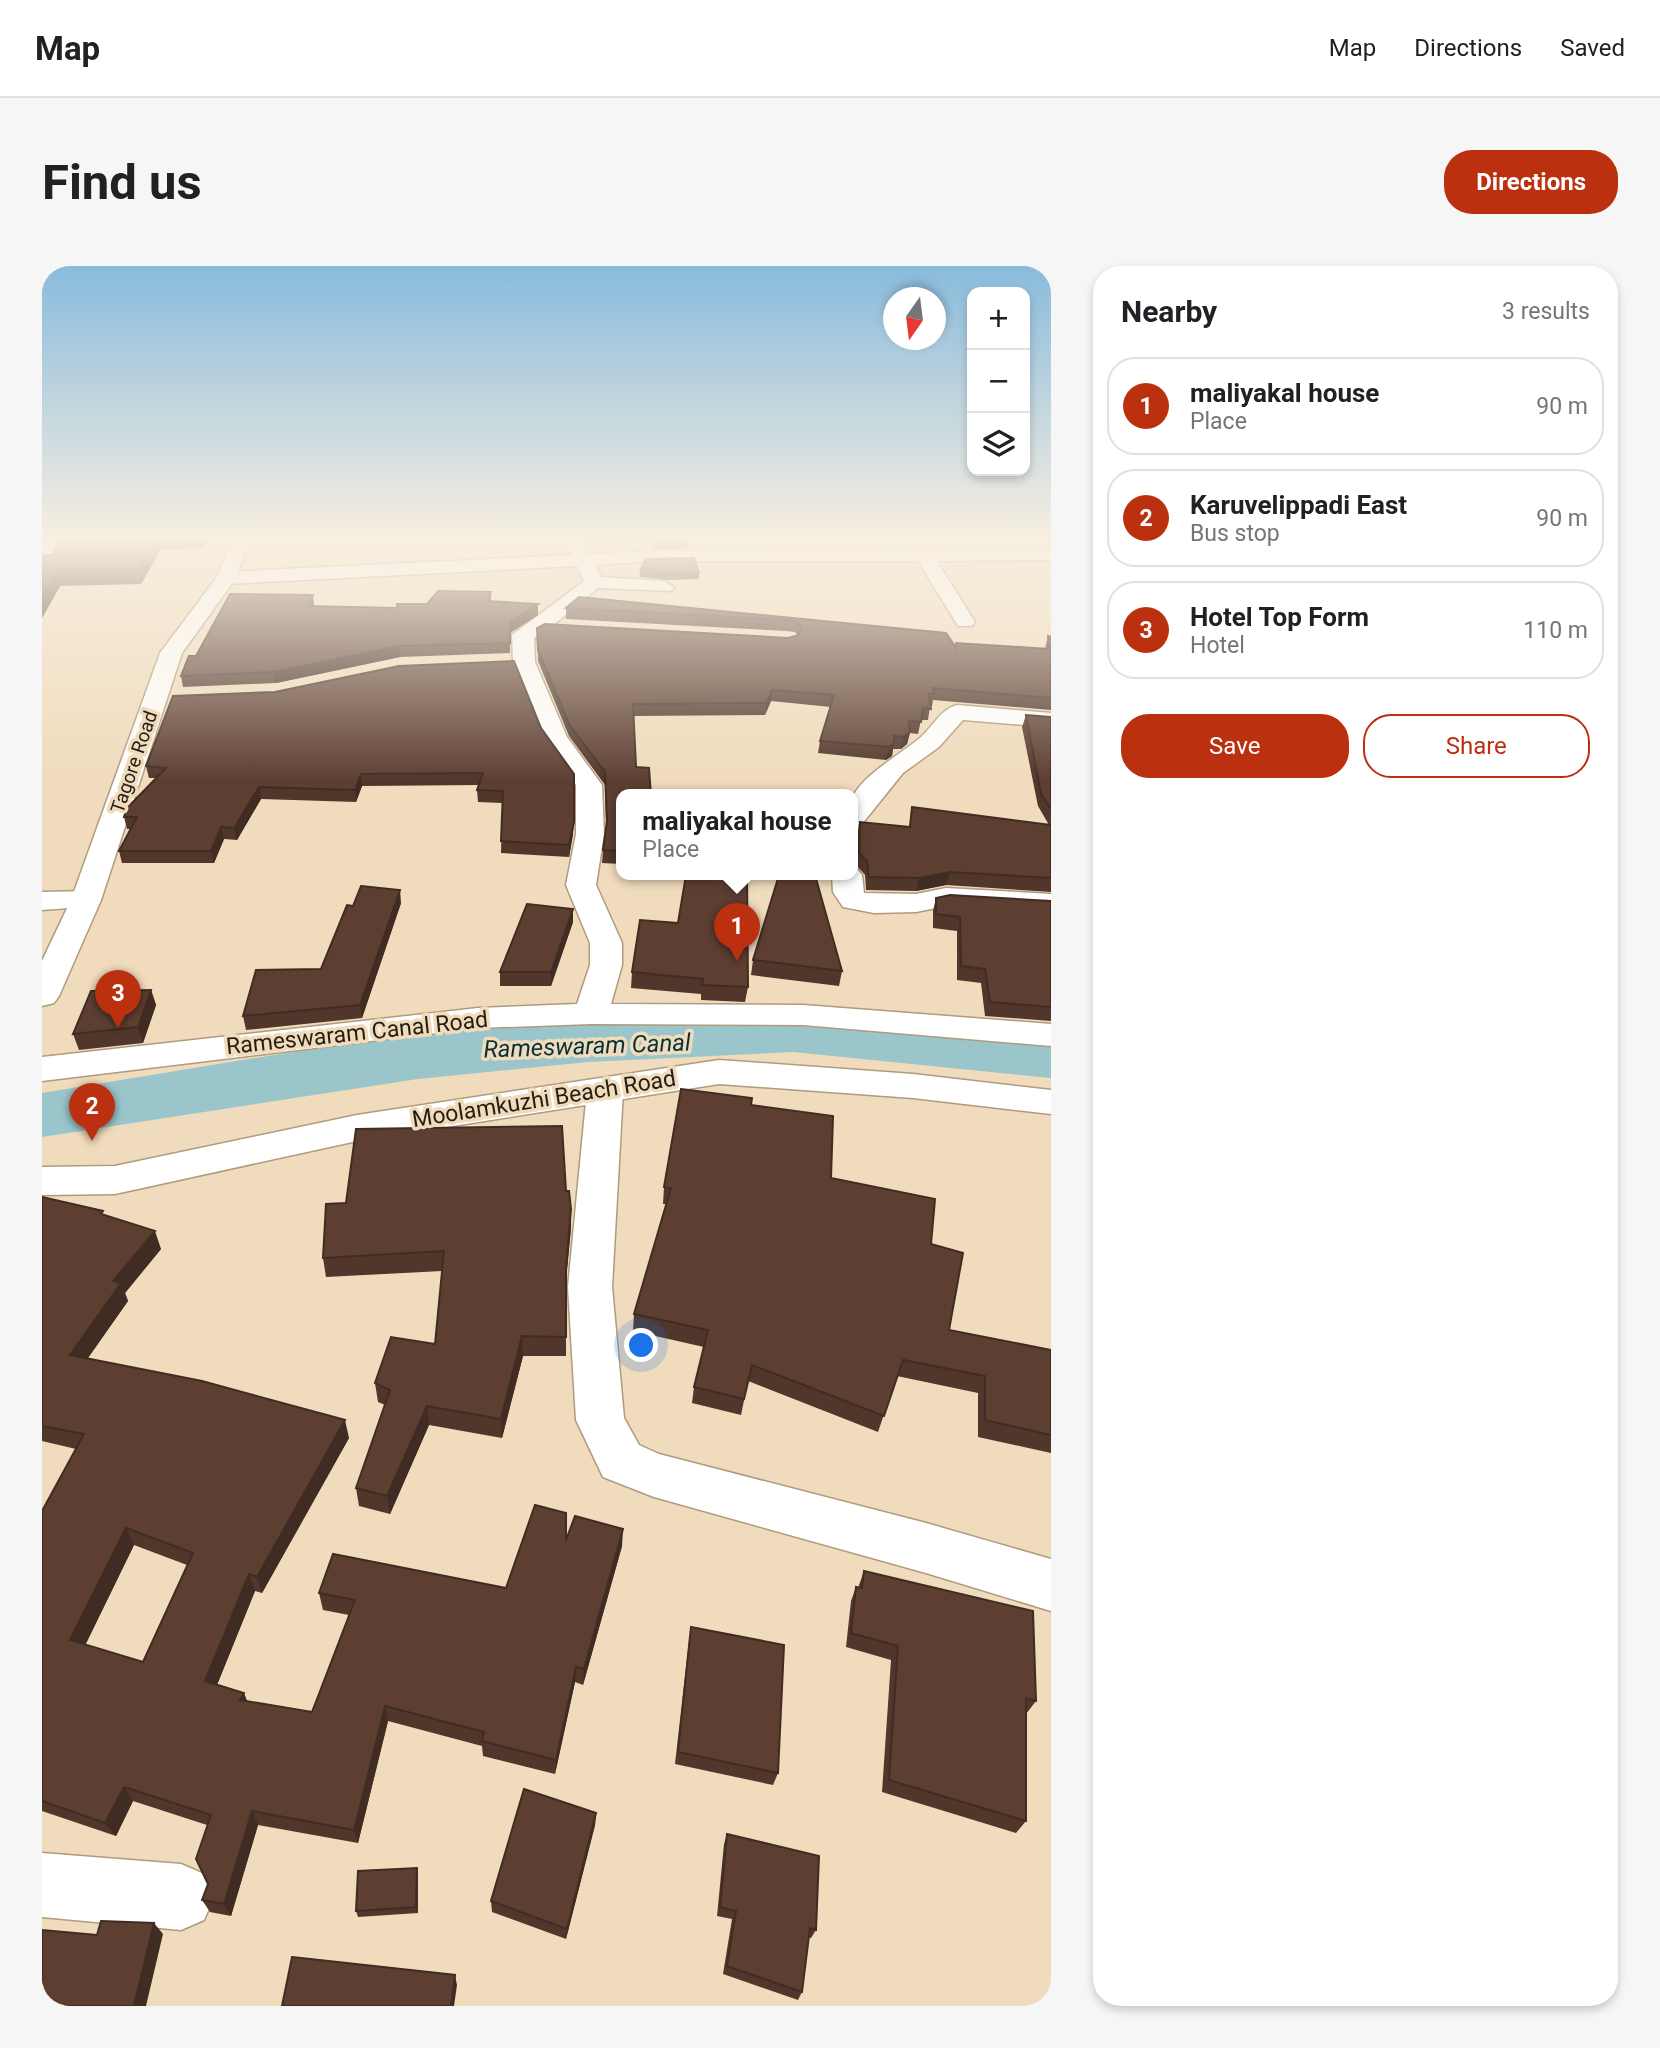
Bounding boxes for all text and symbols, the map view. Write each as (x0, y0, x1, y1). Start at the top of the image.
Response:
text: Map (35, 29, 100, 68)
text: Map (1329, 34, 1376, 62)
text: Directions (1414, 34, 1522, 62)
text: Saved (1560, 34, 1625, 62)
button: Directions (1444, 150, 1618, 214)
text: Find us (42, 154, 202, 211)
north arrow (883, 287, 946, 350)
map controls (967, 287, 1030, 476)
button: + (967, 287, 1030, 350)
text: Nearby (1121, 294, 1217, 329)
text: 3 results (1502, 298, 1590, 325)
button: − (967, 350, 1030, 413)
text: maliyakal house (1190, 378, 1379, 408)
text: 1 (1139, 393, 1153, 420)
text: 90 m (1536, 393, 1588, 420)
text: Place (1190, 408, 1247, 435)
button: layers (967, 413, 1030, 476)
text: Karuvelippadi East (1190, 490, 1407, 520)
text: 2 (1139, 505, 1153, 532)
text: 90 m (1536, 505, 1588, 532)
text: Bus stop (1190, 520, 1280, 547)
text: Hotel Top Form (1190, 602, 1369, 632)
text: 3 (1139, 617, 1153, 644)
text: 110 m (1523, 617, 1588, 644)
text: Hotel (1190, 632, 1245, 659)
street label: Tagore Road (106, 708, 162, 816)
button: Save (1121, 714, 1349, 778)
button: Share (1363, 714, 1590, 778)
popup (616, 789, 858, 880)
text: maliyakal house (642, 806, 832, 836)
text: Place (642, 836, 699, 863)
pin: 1 (714, 903, 760, 961)
pin: 3 (95, 970, 141, 1028)
street label: Rameswaram Canal Road (225, 1006, 489, 1060)
water label: Rameswaram Canal (483, 1028, 691, 1064)
street label: Moolamkuzhi Beach Road (410, 1065, 678, 1133)
pin: 2 (69, 1083, 115, 1141)
your location (624, 1328, 658, 1362)

